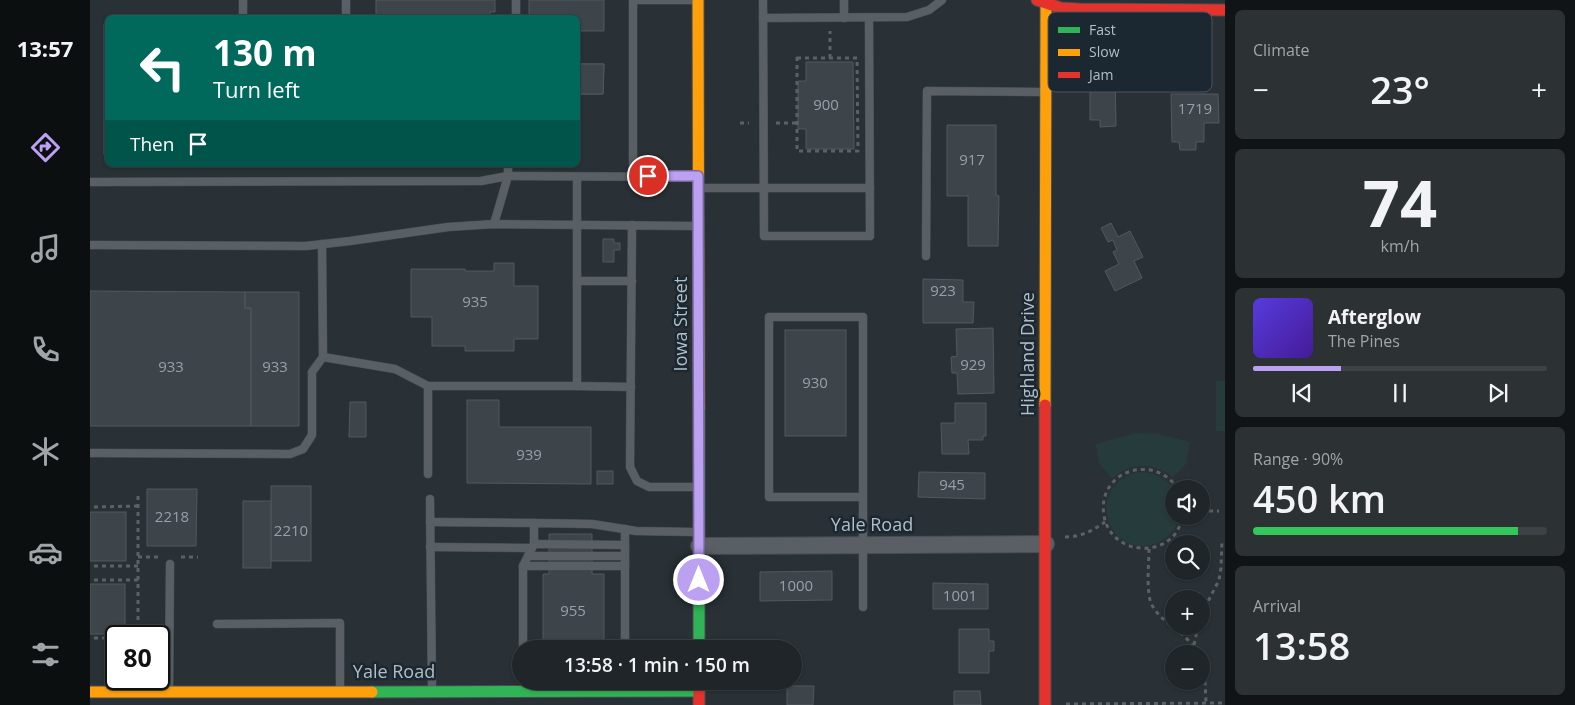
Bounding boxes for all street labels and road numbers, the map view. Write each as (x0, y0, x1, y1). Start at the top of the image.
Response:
street label: Iowa Street (668, 277, 692, 371)
street label: Highland Drive (1015, 292, 1039, 416)
street label: Yale Road (831, 512, 913, 536)
street label: Yale Road (353, 659, 435, 683)

